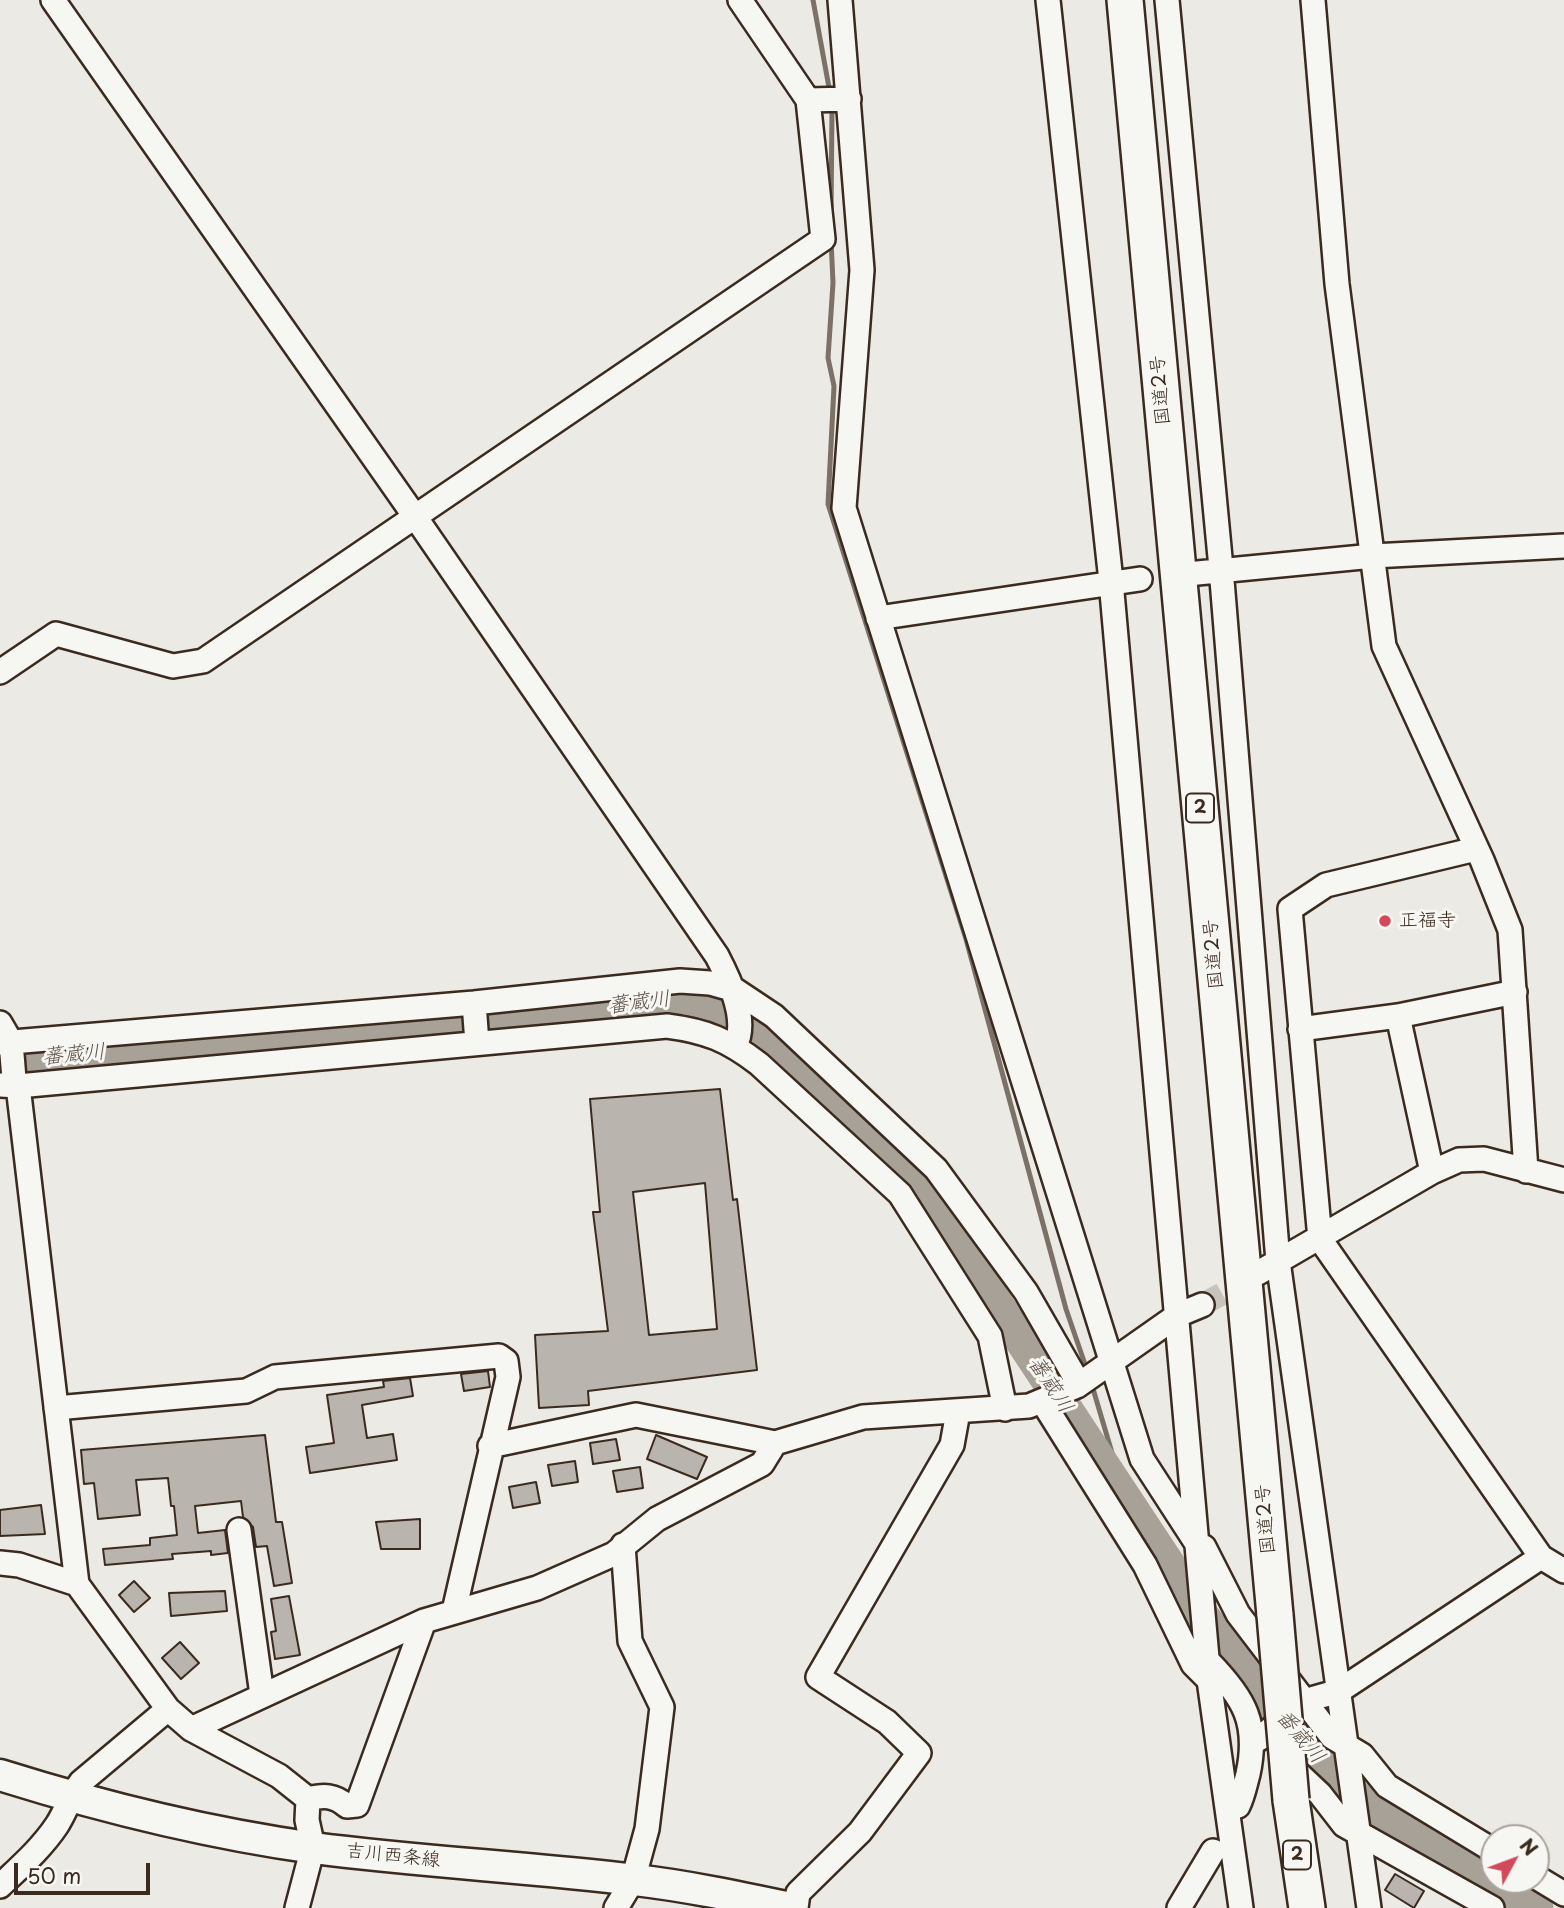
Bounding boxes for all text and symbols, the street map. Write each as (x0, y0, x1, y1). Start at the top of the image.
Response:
street label: 国道2号 (1147, 354, 1175, 426)
road number: 2 (1186, 794, 1214, 822)
place label: 正福寺 (1399, 910, 1456, 932)
marker: 正福寺 (1377, 913, 1393, 929)
street label: 国道2号 (1200, 918, 1228, 990)
water label: 蕃蔵川 (606, 987, 672, 1019)
water label: 蕃蔵川 (42, 1040, 106, 1070)
water label: 蕃蔵川 (1022, 1352, 1078, 1418)
street label: 国道2号 (1252, 1483, 1280, 1555)
water label: 番蔵川 (1270, 1705, 1330, 1769)
north arrow (1480, 1824, 1550, 1894)
text: N (1514, 1832, 1545, 1861)
street label: 吉川西条線 (345, 1840, 441, 1872)
road number: 2 (1283, 1840, 1311, 1870)
scale bar (18, 1848, 154, 1892)
text: 50 m (27, 1859, 81, 1891)

